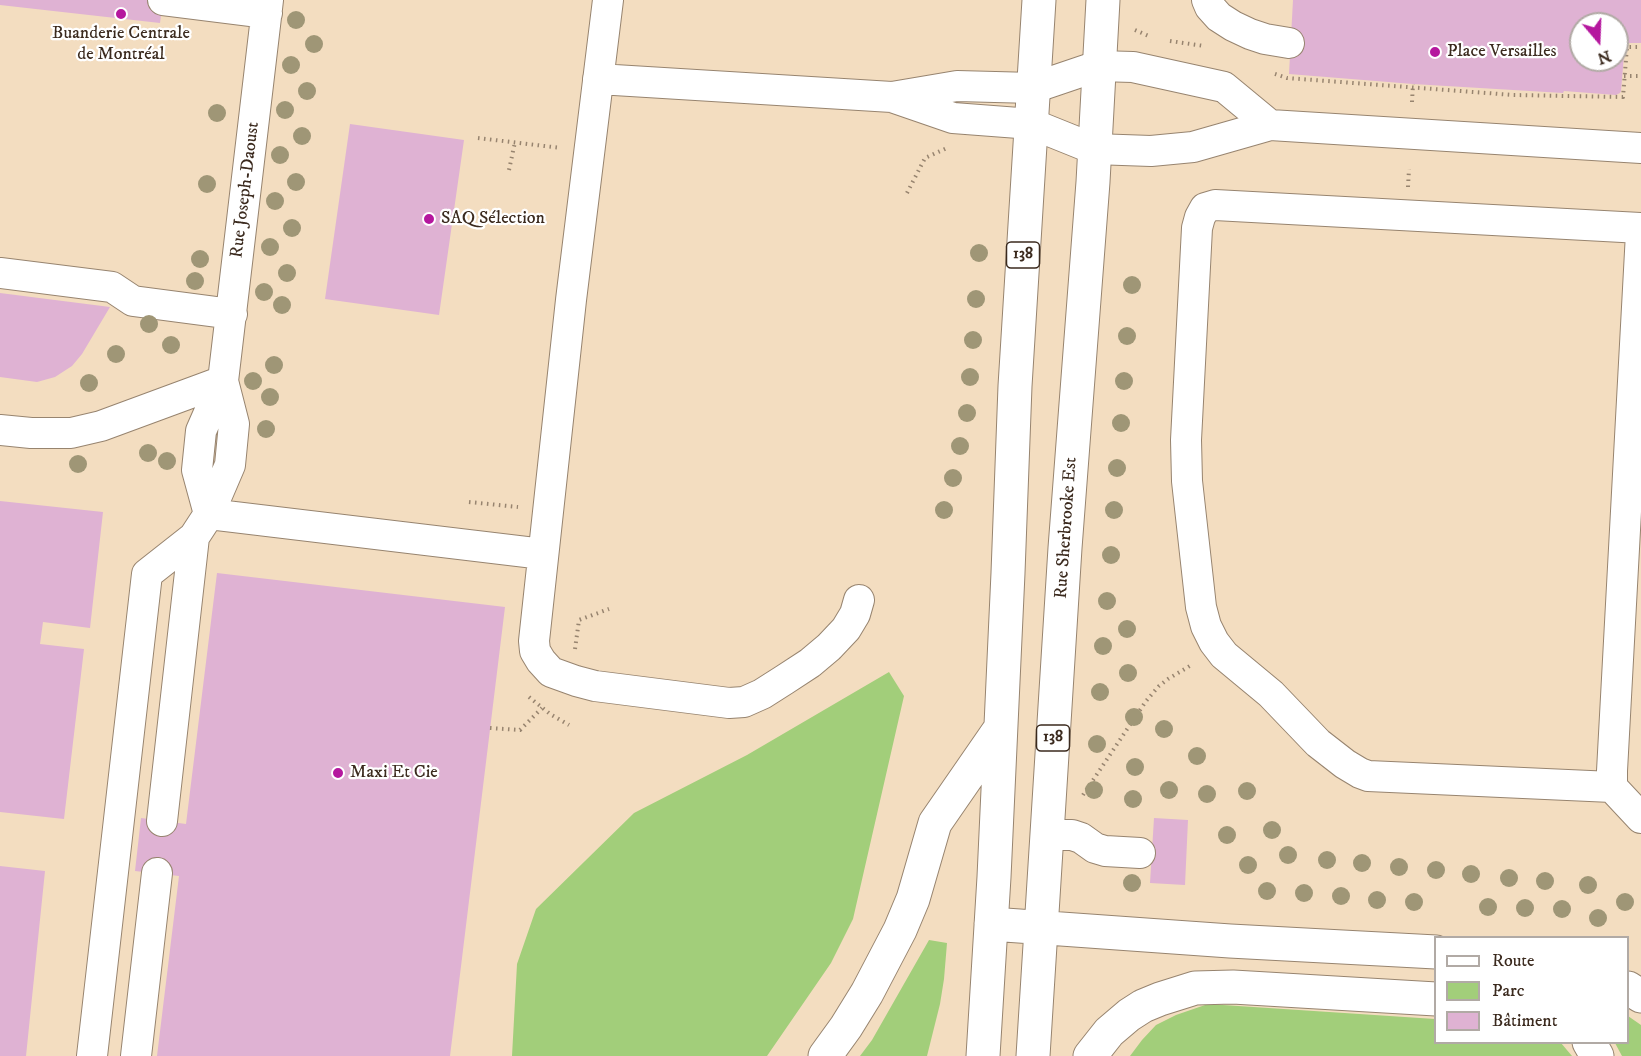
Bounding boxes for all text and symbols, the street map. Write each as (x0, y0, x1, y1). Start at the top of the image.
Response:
marker: Buanderie Centrale de Montréal (114, 7, 128, 21)
north arrow (1569, 12, 1629, 72)
place label: Buanderie Centrale de Montréal (52, 23, 190, 66)
place label: Place Versailles (1447, 41, 1557, 63)
marker: Place Versailles (1428, 45, 1442, 59)
text: N (1595, 46, 1614, 69)
street label: Rue Joseph-Daoust (227, 121, 265, 259)
place label: SAQ Sélection (441, 208, 545, 230)
marker: SAQ Sélection (422, 212, 436, 226)
road number: 138 (1006, 242, 1040, 268)
street label: Rue Sherbrooke Est (1051, 456, 1083, 600)
road number: 138 (1036, 725, 1070, 751)
place label: Maxi Et Cie (350, 762, 438, 784)
marker: Maxi Et Cie (331, 766, 345, 780)
legend (1434, 936, 1629, 1044)
text: Route (1492, 950, 1535, 972)
text: Parc (1492, 980, 1524, 1002)
text: Bâtiment (1492, 1010, 1557, 1032)

